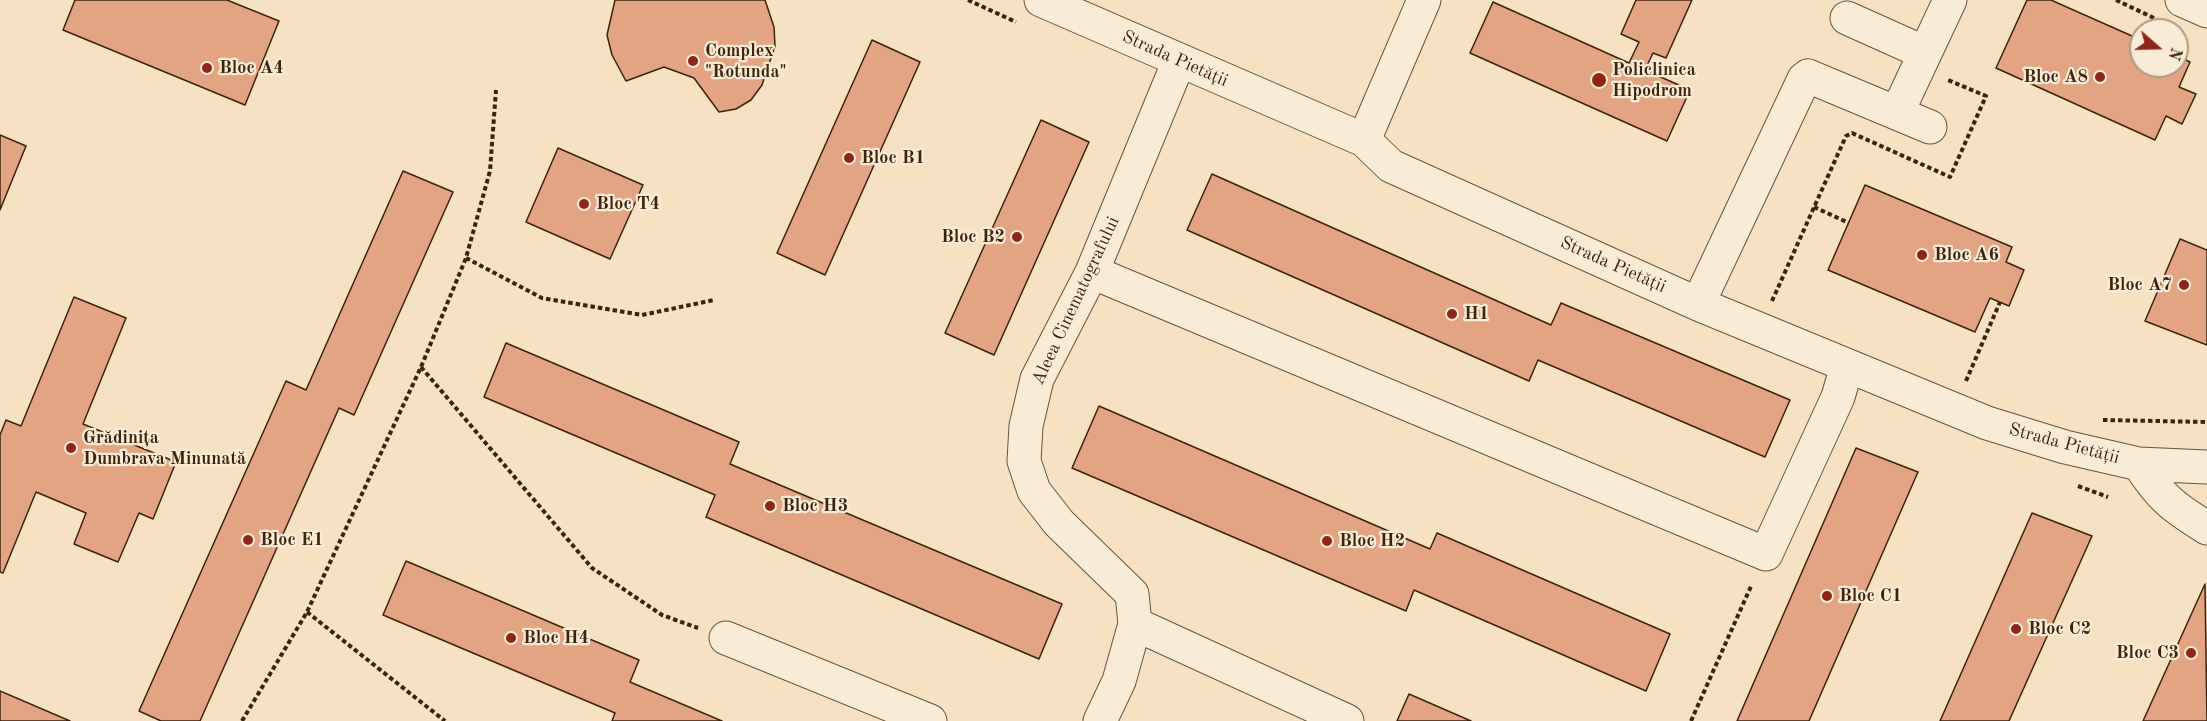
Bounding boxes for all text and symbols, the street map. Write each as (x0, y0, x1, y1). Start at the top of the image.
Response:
north arrow (2129, 18, 2189, 78)
street label: Strada Pietății (1119, 26, 1231, 92)
place label: Complex "Rotunda" (705, 40, 787, 82)
text: N (2164, 45, 2184, 62)
marker: Complex "Rotunda" (686, 54, 700, 68)
place label: Bloc A4 (219, 57, 284, 79)
place label: Policlinica Hipodrom (1612, 59, 1696, 101)
marker: Bloc A4 (200, 61, 214, 75)
place label: Bloc A8 (2023, 66, 2088, 88)
marker: Bloc A8 (2093, 70, 2107, 84)
marker: Policlinica Hipodrom (1590, 71, 1608, 89)
place label: Bloc B1 (861, 147, 925, 169)
marker: Bloc B1 (842, 151, 856, 165)
place label: Bloc T4 (596, 193, 660, 215)
marker: Bloc T4 (577, 197, 591, 211)
street label: Aleea Cinematografului (1027, 213, 1125, 389)
place label: Bloc B2 (941, 226, 1005, 248)
marker: Bloc B2 (1010, 230, 1024, 244)
street label: Strada Pietății (1557, 232, 1669, 298)
place label: Bloc A6 (1934, 244, 1999, 266)
marker: Bloc A6 (1915, 248, 1929, 262)
place label: Bloc A7 (2107, 274, 2172, 296)
marker: Bloc A7 (2177, 278, 2191, 292)
place label: H1 (1464, 303, 1489, 325)
marker: H1 (1445, 307, 1459, 321)
street label: Strada Pietății (2006, 419, 2122, 469)
place label: Grădinița Dumbrava Minunată (83, 427, 246, 470)
marker: Grădinița Dumbrava Minunată (64, 441, 78, 455)
place label: Bloc H3 (782, 495, 848, 517)
marker: Bloc H3 (763, 499, 777, 513)
place label: Bloc E1 (260, 529, 324, 551)
place label: Bloc H2 (1339, 530, 1405, 552)
marker: Bloc E1 (241, 533, 255, 547)
marker: Bloc H2 (1320, 534, 1334, 548)
place label: Bloc C1 (1839, 585, 1902, 607)
marker: Bloc C1 (1820, 589, 1834, 603)
place label: Bloc C2 (2028, 618, 2091, 640)
marker: Bloc C2 (2009, 622, 2023, 636)
place label: Bloc H4 (523, 627, 589, 649)
marker: Bloc H4 (504, 631, 518, 645)
place label: Bloc C3 (2116, 642, 2179, 664)
marker: Bloc C3 (2184, 646, 2198, 660)

